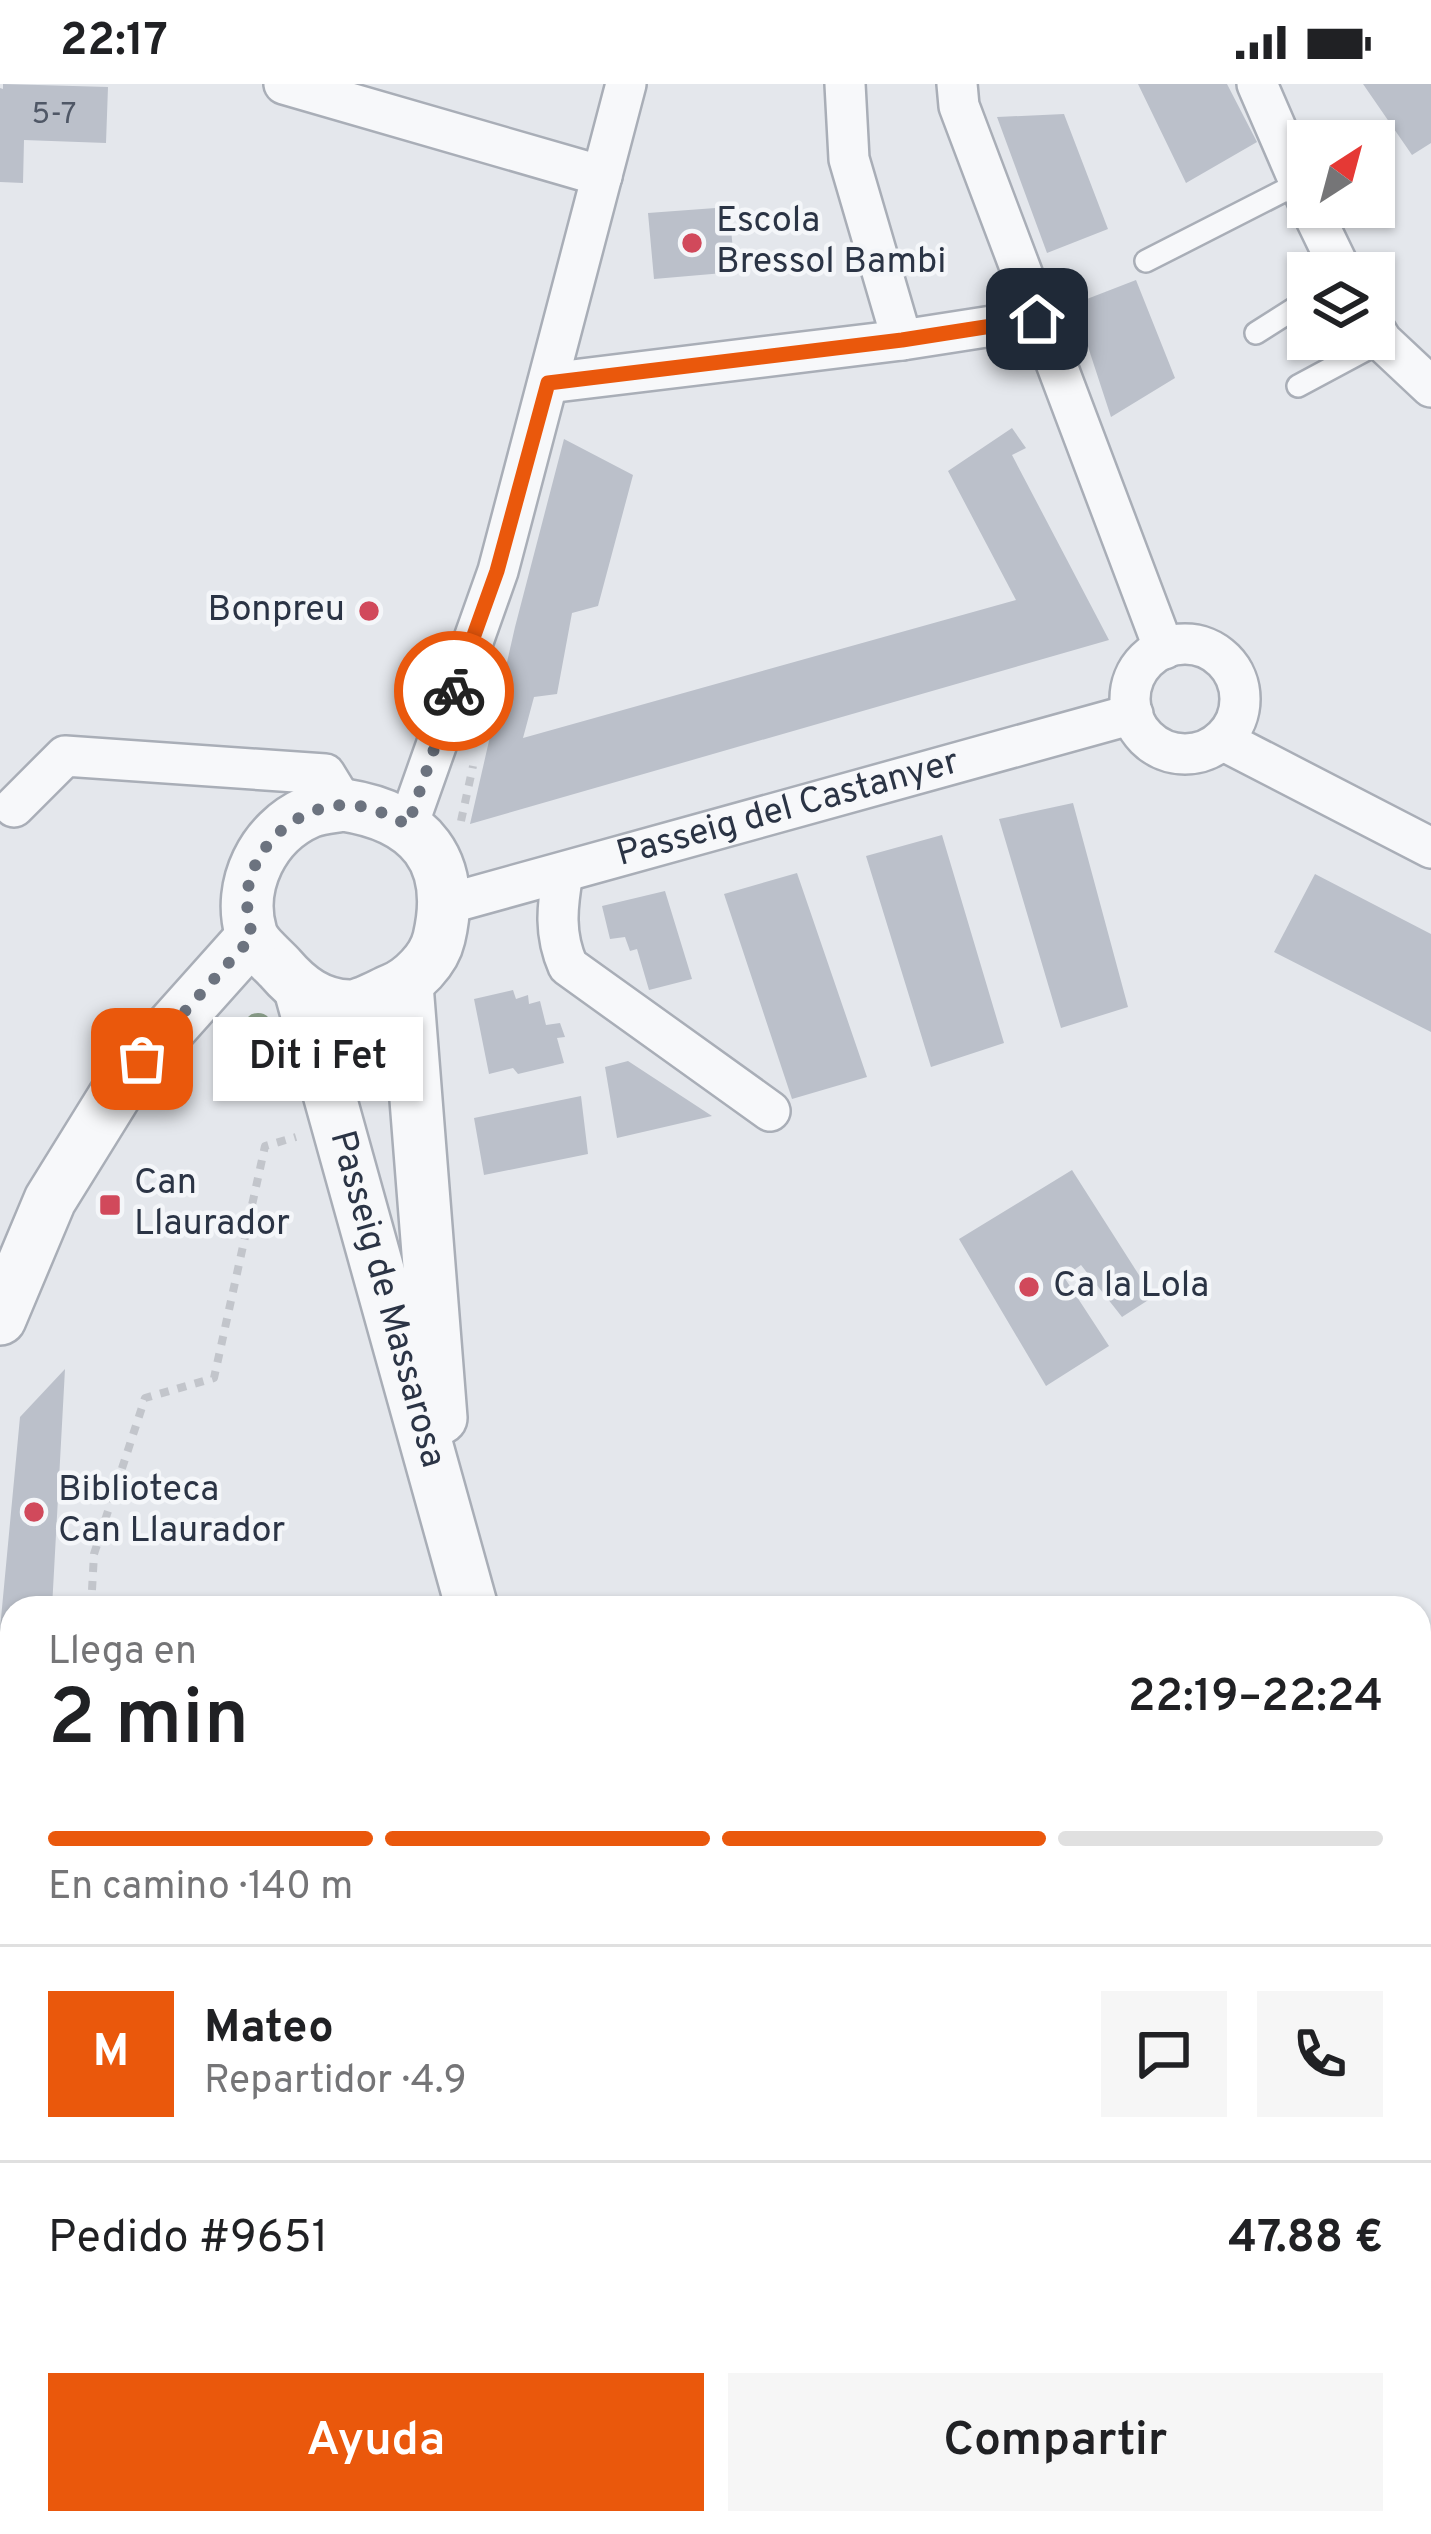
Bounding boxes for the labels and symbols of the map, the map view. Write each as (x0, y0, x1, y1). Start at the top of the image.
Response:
house number: 5-7 (32, 97, 76, 134)
north arrow (1287, 120, 1395, 228)
place label: Escola Bressol Bambi (716, 199, 946, 286)
marker: Escola Bressol Bambi (679, 230, 705, 256)
pin (986, 268, 1088, 370)
place label: Bonpreu (208, 588, 345, 634)
marker: Bonpreu (356, 598, 382, 624)
courier (394, 631, 514, 751)
street label: Passeig del Castanyer (612, 740, 965, 879)
pin (91, 1008, 193, 1110)
callout: Dit i Fet (214, 1017, 424, 1101)
street label: Passeig de Massarosa (317, 1126, 455, 1473)
place label: Can Llaurador (134, 1161, 290, 1248)
marker: Can Llaurador (97, 1192, 123, 1218)
place label: Ca la Lola (1053, 1264, 1209, 1310)
marker: Ca la Lola (1016, 1274, 1042, 1300)
place label: Biblioteca Can Llaurador (58, 1468, 285, 1555)
marker: Biblioteca Can Llaurador (21, 1499, 47, 1525)

